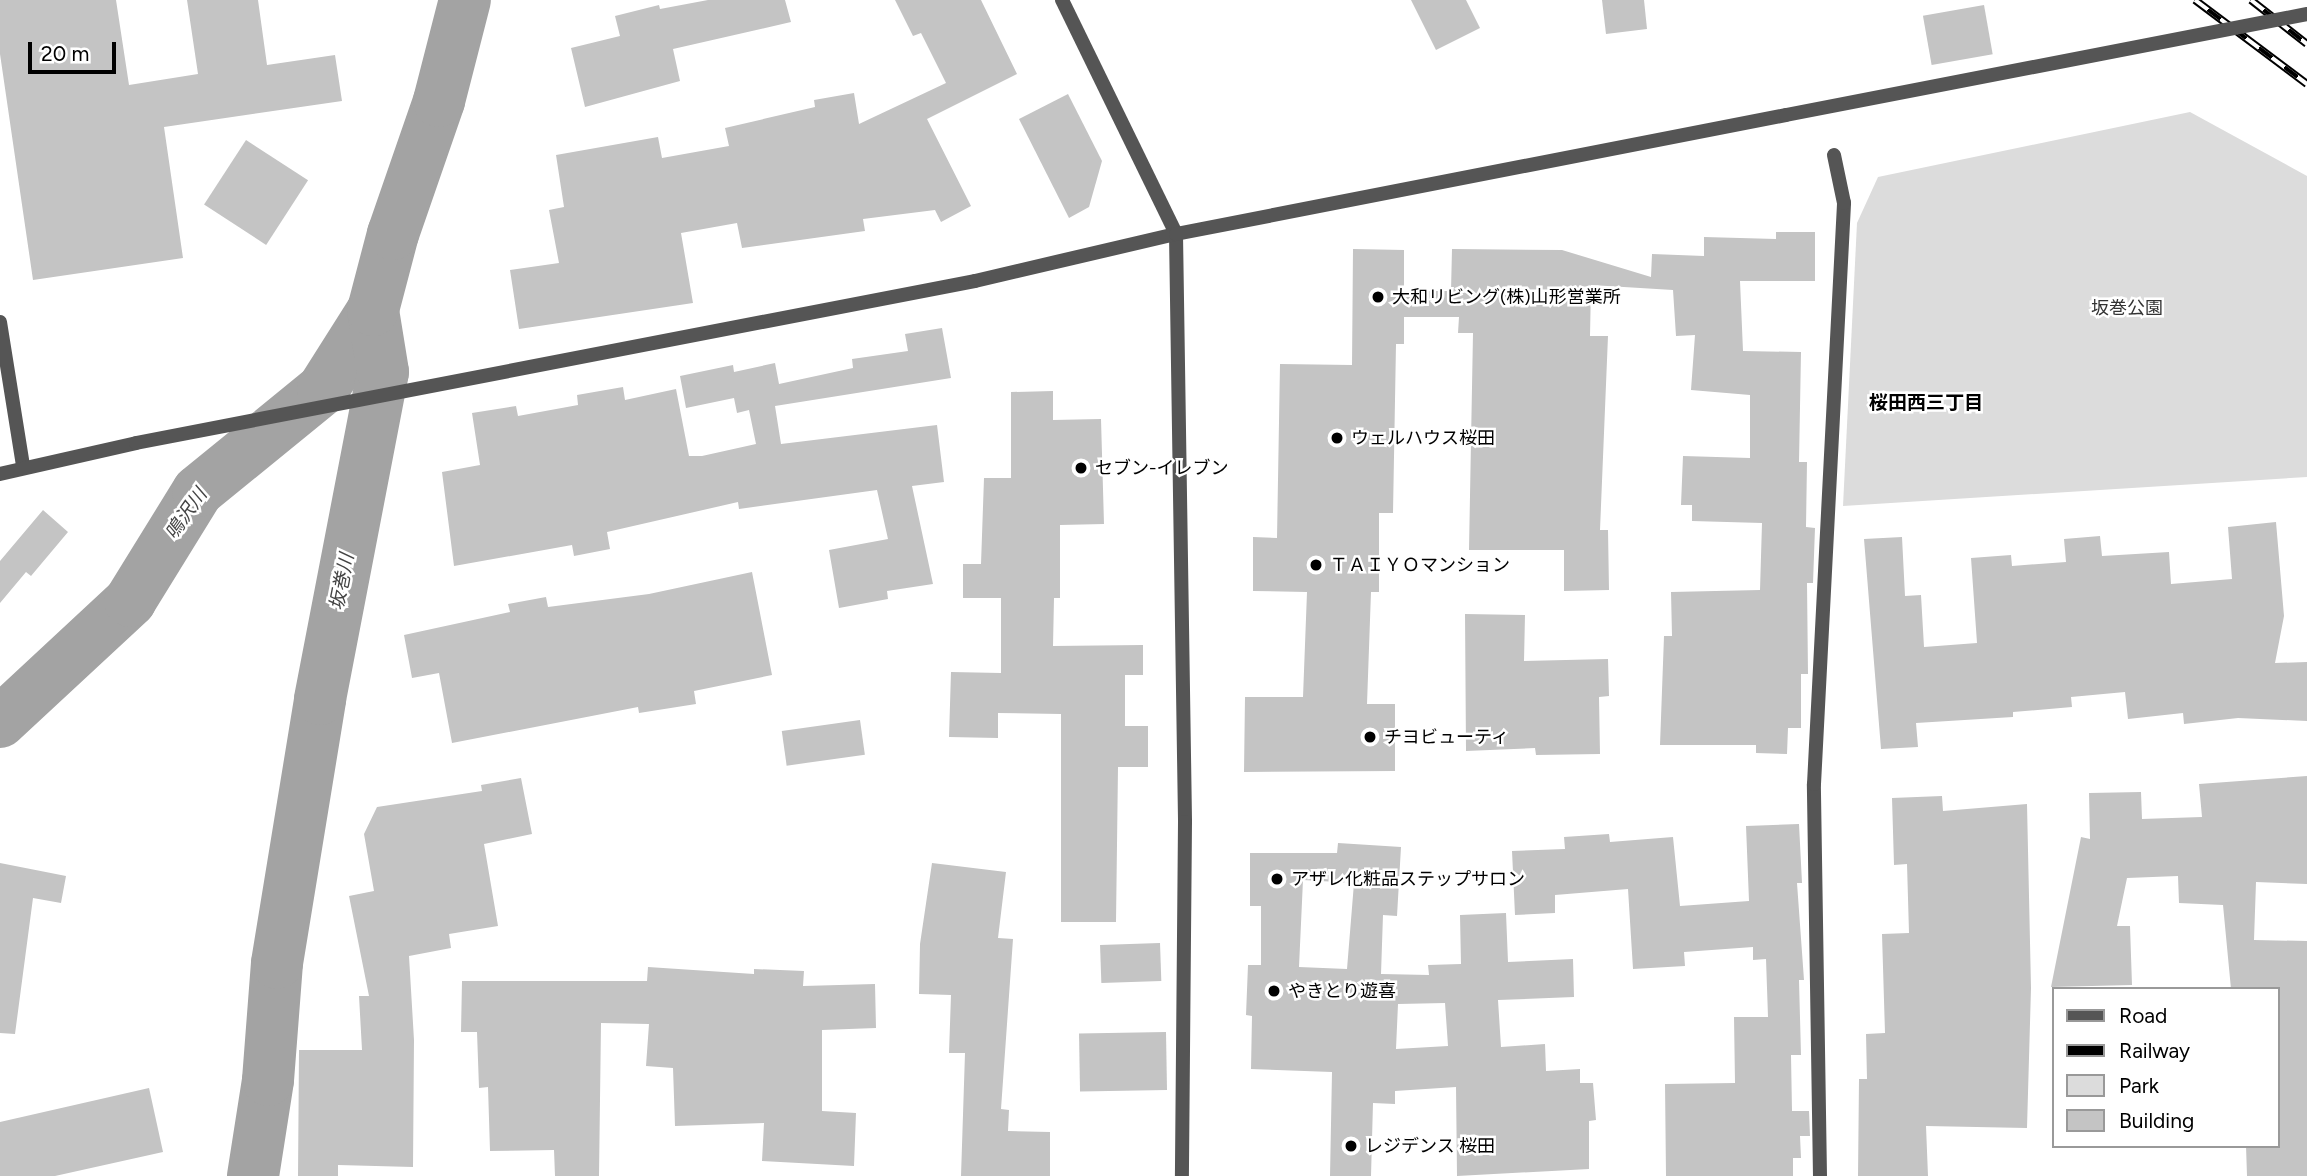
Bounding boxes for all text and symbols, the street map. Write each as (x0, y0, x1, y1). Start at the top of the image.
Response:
scale bar (32, 28, 119, 72)
text: 20 m (41, 41, 89, 66)
place label: 大和リビング(株)山形営業所 (1392, 286, 1621, 308)
marker: 大和リビング(株)山形営業所 (1370, 289, 1386, 305)
park label: 坂巻公園 (2091, 297, 2163, 319)
district label: 桜田西三丁目 (1869, 392, 1983, 414)
place label: ウェルハウス桜田 (1351, 427, 1495, 449)
marker: ウェルハウス桜田 (1329, 430, 1345, 446)
place label: セブン-イレブン (1095, 457, 1229, 479)
marker: セブン-イレブン (1073, 460, 1089, 476)
water label: 鳴沢川 (160, 484, 212, 544)
water label: 坂巻川 (325, 552, 359, 612)
place label: ＴＡＩＹＯマンション (1330, 554, 1510, 576)
marker: ＴＡＩＹＯマンション (1308, 557, 1324, 573)
place label: チヨビューティ (1384, 726, 1510, 748)
marker: チヨビューティ (1362, 729, 1378, 745)
place label: アザレ化粧品ステップサロン (1291, 868, 1525, 890)
marker: アザレ化粧品ステップサロン (1269, 871, 1285, 887)
place label: やきとり遊喜 (1288, 980, 1396, 1002)
marker: やきとり遊喜 (1266, 983, 1282, 999)
legend (2052, 987, 2279, 1148)
text: Road (2119, 1003, 2167, 1028)
text: Railway (2119, 1038, 2190, 1063)
text: Park (2119, 1073, 2159, 1098)
text: Building (2119, 1108, 2194, 1133)
place label: レジデンス 桜田 (1365, 1135, 1495, 1157)
marker: レジデンス 桜田 (1343, 1138, 1359, 1154)

